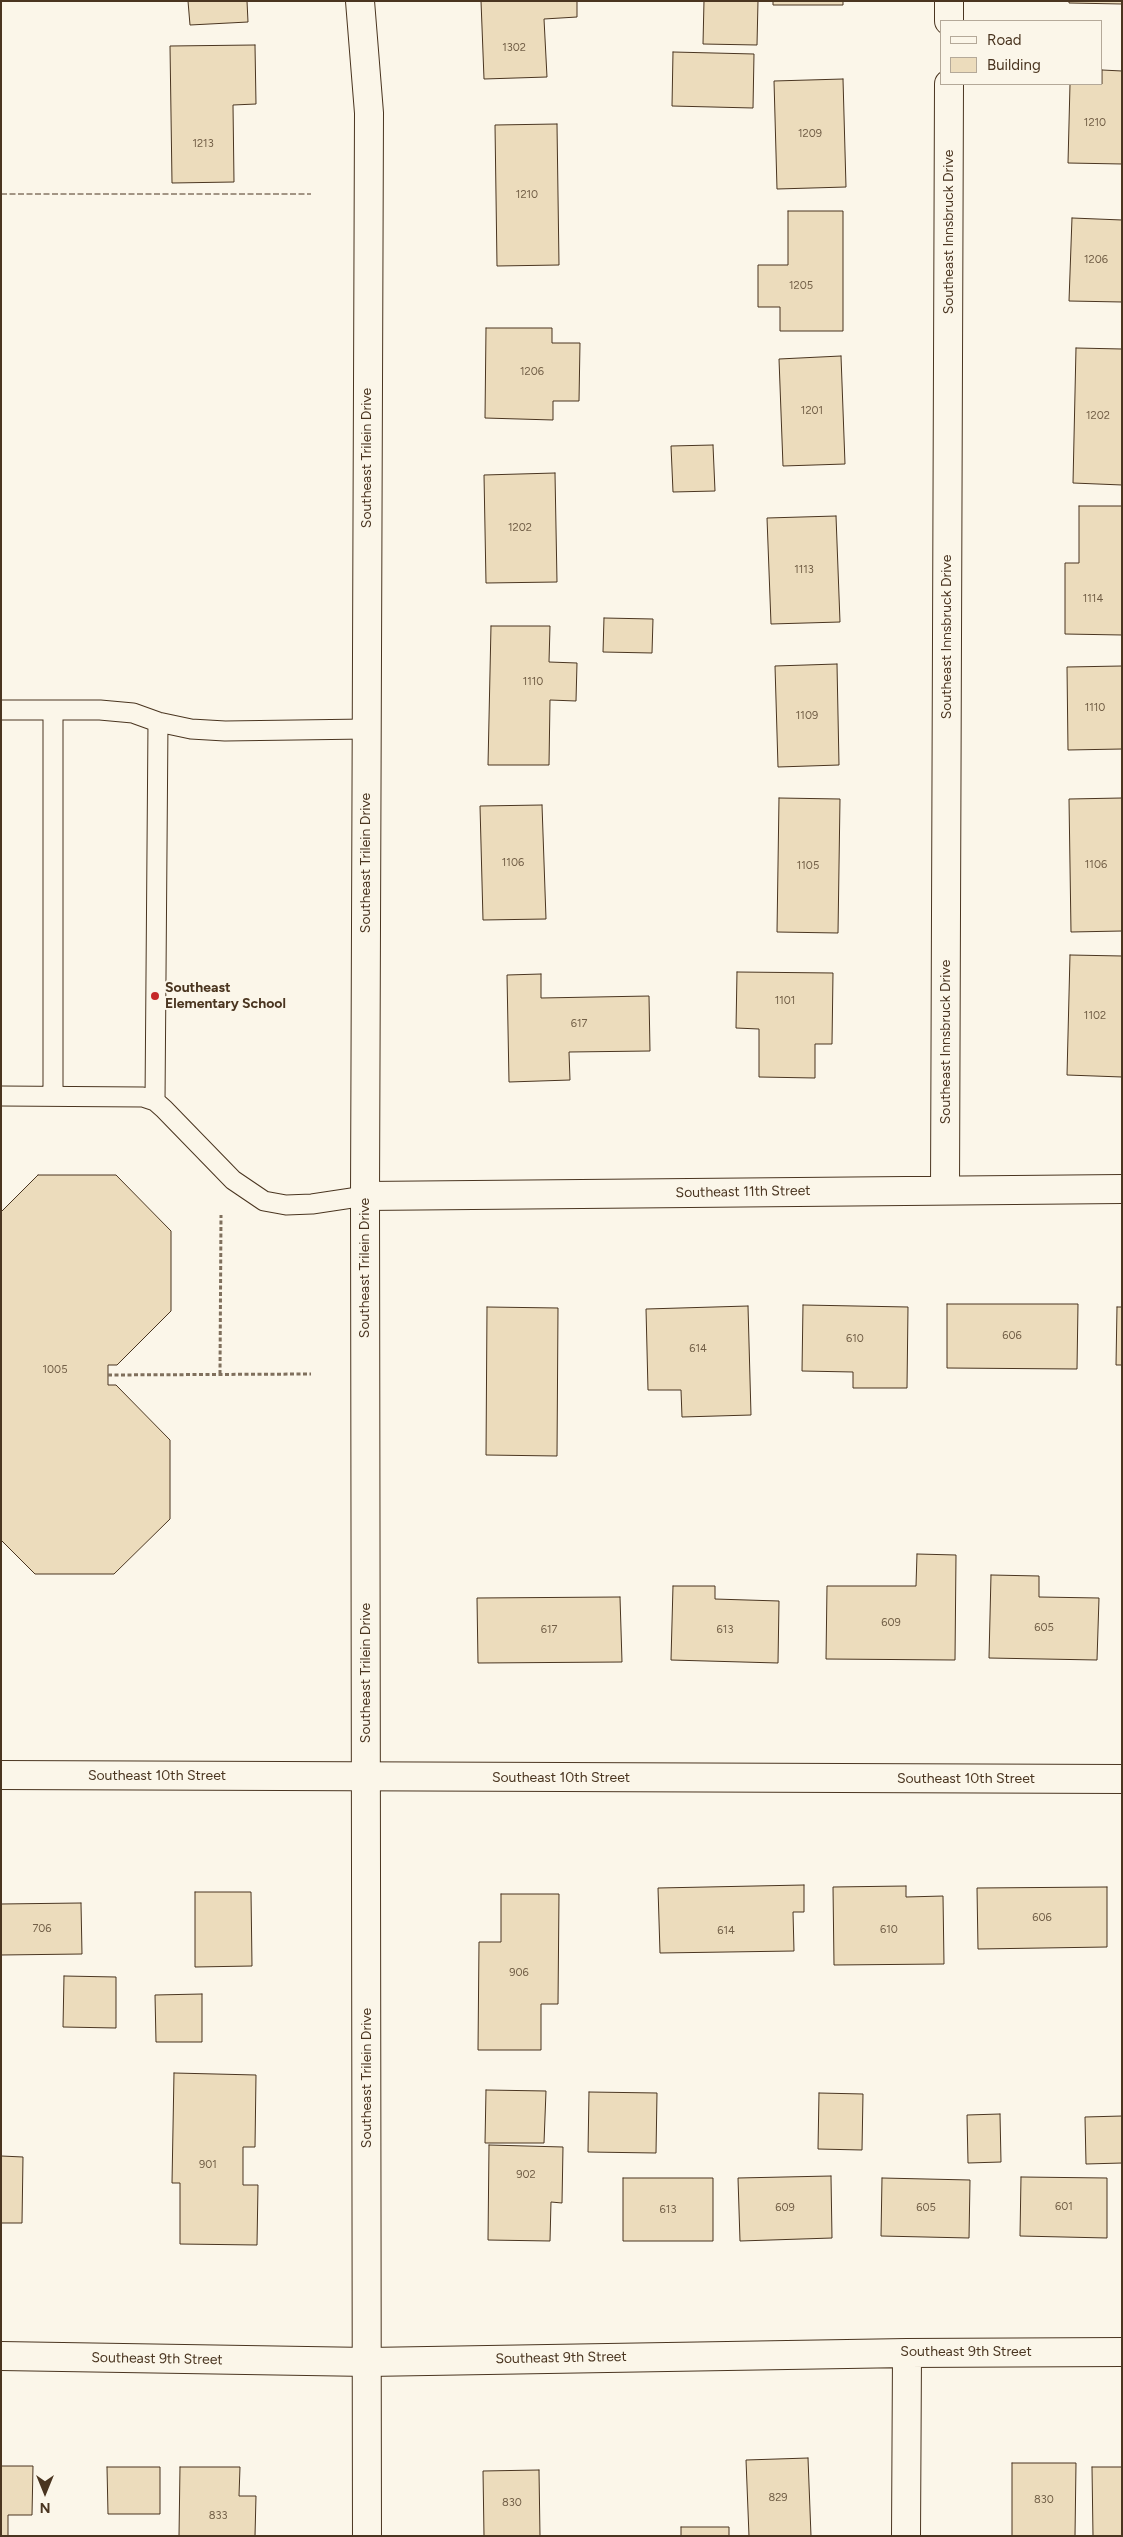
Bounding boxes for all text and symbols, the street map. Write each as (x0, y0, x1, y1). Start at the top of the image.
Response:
legend (940, 20, 1103, 85)
text: Road (987, 31, 1022, 49)
house number: 1302 (502, 41, 526, 55)
text: Building (987, 56, 1041, 74)
house number: 1210 (1084, 116, 1106, 130)
house number: 1209 (798, 127, 822, 141)
house number: 1213 (192, 137, 214, 151)
street label: Southeast Innsbruck Drive (941, 150, 957, 314)
house number: 1210 (516, 188, 538, 202)
house number: 1206 (1084, 253, 1108, 267)
house number: 1205 (789, 279, 813, 293)
house number: 1206 (520, 365, 544, 379)
street label: Southeast Trilein Drive (359, 388, 375, 528)
house number: 1201 (801, 404, 823, 418)
house number: 1202 (1086, 409, 1110, 423)
house number: 1202 (508, 521, 532, 535)
street label: Southeast Innsbruck Drive (939, 555, 955, 719)
house number: 1113 (794, 563, 814, 577)
house number: 1114 (1083, 592, 1103, 606)
house number: 1110 (523, 675, 543, 689)
house number: 1110 (1085, 701, 1105, 715)
house number: 1109 (796, 709, 818, 723)
street label: Southeast Trilein Drive (358, 793, 374, 933)
house number: 1106 (502, 856, 524, 870)
house number: 1106 (1085, 858, 1107, 872)
house number: 1105 (797, 859, 819, 873)
street label: Southeast Innsbruck Drive (938, 960, 954, 1124)
place label: Southeast Elementary School (165, 980, 286, 1012)
marker: Southeast Elementary School (149, 990, 161, 1002)
house number: 1101 (775, 994, 795, 1008)
house number: 1102 (1084, 1009, 1106, 1023)
house number: 617 (571, 1017, 587, 1031)
street label: Southeast 11th Street (675, 1182, 811, 1202)
street label: Southeast Trilein Drive (357, 1198, 373, 1338)
house number: 606 (1002, 1329, 1022, 1343)
house number: 610 (846, 1332, 864, 1346)
house number: 614 (689, 1342, 707, 1356)
house number: 1005 (43, 1363, 67, 1377)
street label: Southeast Trilein Drive (358, 1603, 374, 1743)
house number: 609 (881, 1616, 901, 1630)
house number: 605 (1034, 1621, 1054, 1635)
house number: 617 (541, 1623, 557, 1637)
house number: 613 (717, 1623, 733, 1637)
street label: Southeast 10th Street (88, 1768, 226, 1784)
street label: Southeast 10th Street (492, 1770, 630, 1786)
street label: Southeast 10th Street (897, 1771, 1035, 1787)
house number: 606 (1032, 1911, 1052, 1925)
house number: 706 (32, 1922, 52, 1936)
house number: 610 (880, 1923, 898, 1937)
house number: 614 (717, 1924, 735, 1938)
house number: 906 (509, 1966, 529, 1980)
street label: Southeast Trilein Drive (359, 2008, 375, 2148)
house number: 901 (199, 2158, 217, 2172)
house number: 902 (516, 2168, 536, 2182)
house number: 601 (1055, 2200, 1073, 2214)
house number: 609 (775, 2201, 795, 2215)
house number: 605 (916, 2201, 936, 2215)
house number: 613 (660, 2203, 676, 2217)
street label: Southeast 9th Street (900, 2344, 1032, 2360)
street label: Southeast 9th Street (495, 2348, 627, 2368)
street label: Southeast 9th Street (91, 2349, 223, 2369)
north arrow (20, 2467, 70, 2517)
house number: 829 (768, 2491, 788, 2505)
house number: 830 (1034, 2493, 1054, 2507)
house number: 830 (502, 2496, 522, 2510)
text: N (40, 2499, 50, 2516)
house number: 833 (209, 2509, 227, 2523)

